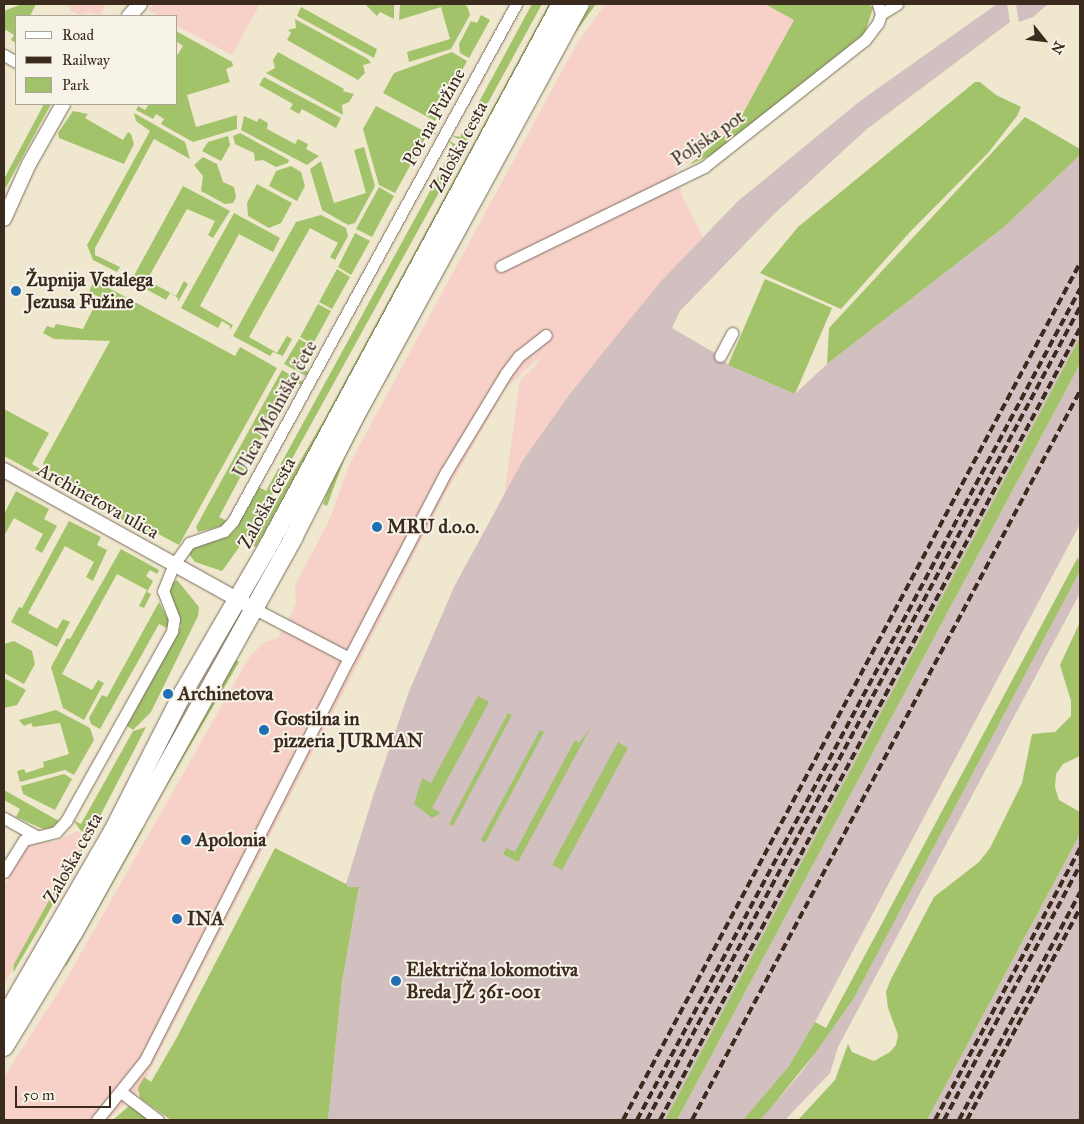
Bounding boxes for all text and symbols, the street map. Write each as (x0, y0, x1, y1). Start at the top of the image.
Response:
legend (15, 15, 178, 105)
north arrow (1019, 15, 1069, 65)
text: Road (62, 26, 94, 44)
text: N (1047, 38, 1068, 57)
text: Railway (62, 51, 110, 69)
street label: Pot na Fužine (398, 64, 470, 170)
text: Park (62, 76, 89, 94)
street label: Zaloška cesta (425, 97, 493, 197)
street label: Poljska pot (667, 105, 749, 171)
place label: Župnija Vstalega Jezusa Fužine (26, 269, 153, 313)
marker: Župnija Vstalega Jezusa Fužine (10, 285, 22, 297)
street label: Ulica Molniške čete (228, 336, 322, 482)
street label: Zaloška cesta (233, 453, 301, 553)
street label: Archinetova ulica (33, 458, 163, 544)
place label: MRU d.o.o. (387, 516, 479, 538)
marker: MRU d.o.o. (371, 521, 383, 533)
place label: Archinetova (178, 683, 273, 705)
marker: Archinetova (162, 688, 174, 700)
place label: Gostilna in pizzeria JURMAN (274, 708, 423, 752)
marker: Gostilna in pizzeria JURMAN (258, 724, 270, 736)
street label: Zaloška cesta (39, 809, 107, 907)
place label: Apolonia (196, 829, 266, 851)
marker: Apolonia (180, 834, 192, 846)
place label: INA (187, 908, 224, 930)
marker: INA (171, 913, 183, 925)
place label: Električna lokomotiva Breda JŽ 361-001 (406, 959, 578, 1003)
marker: Električna lokomotiva Breda JŽ 361-001 (390, 975, 402, 987)
scale bar (18, 1076, 114, 1108)
text: 50 m (23, 1086, 55, 1104)

